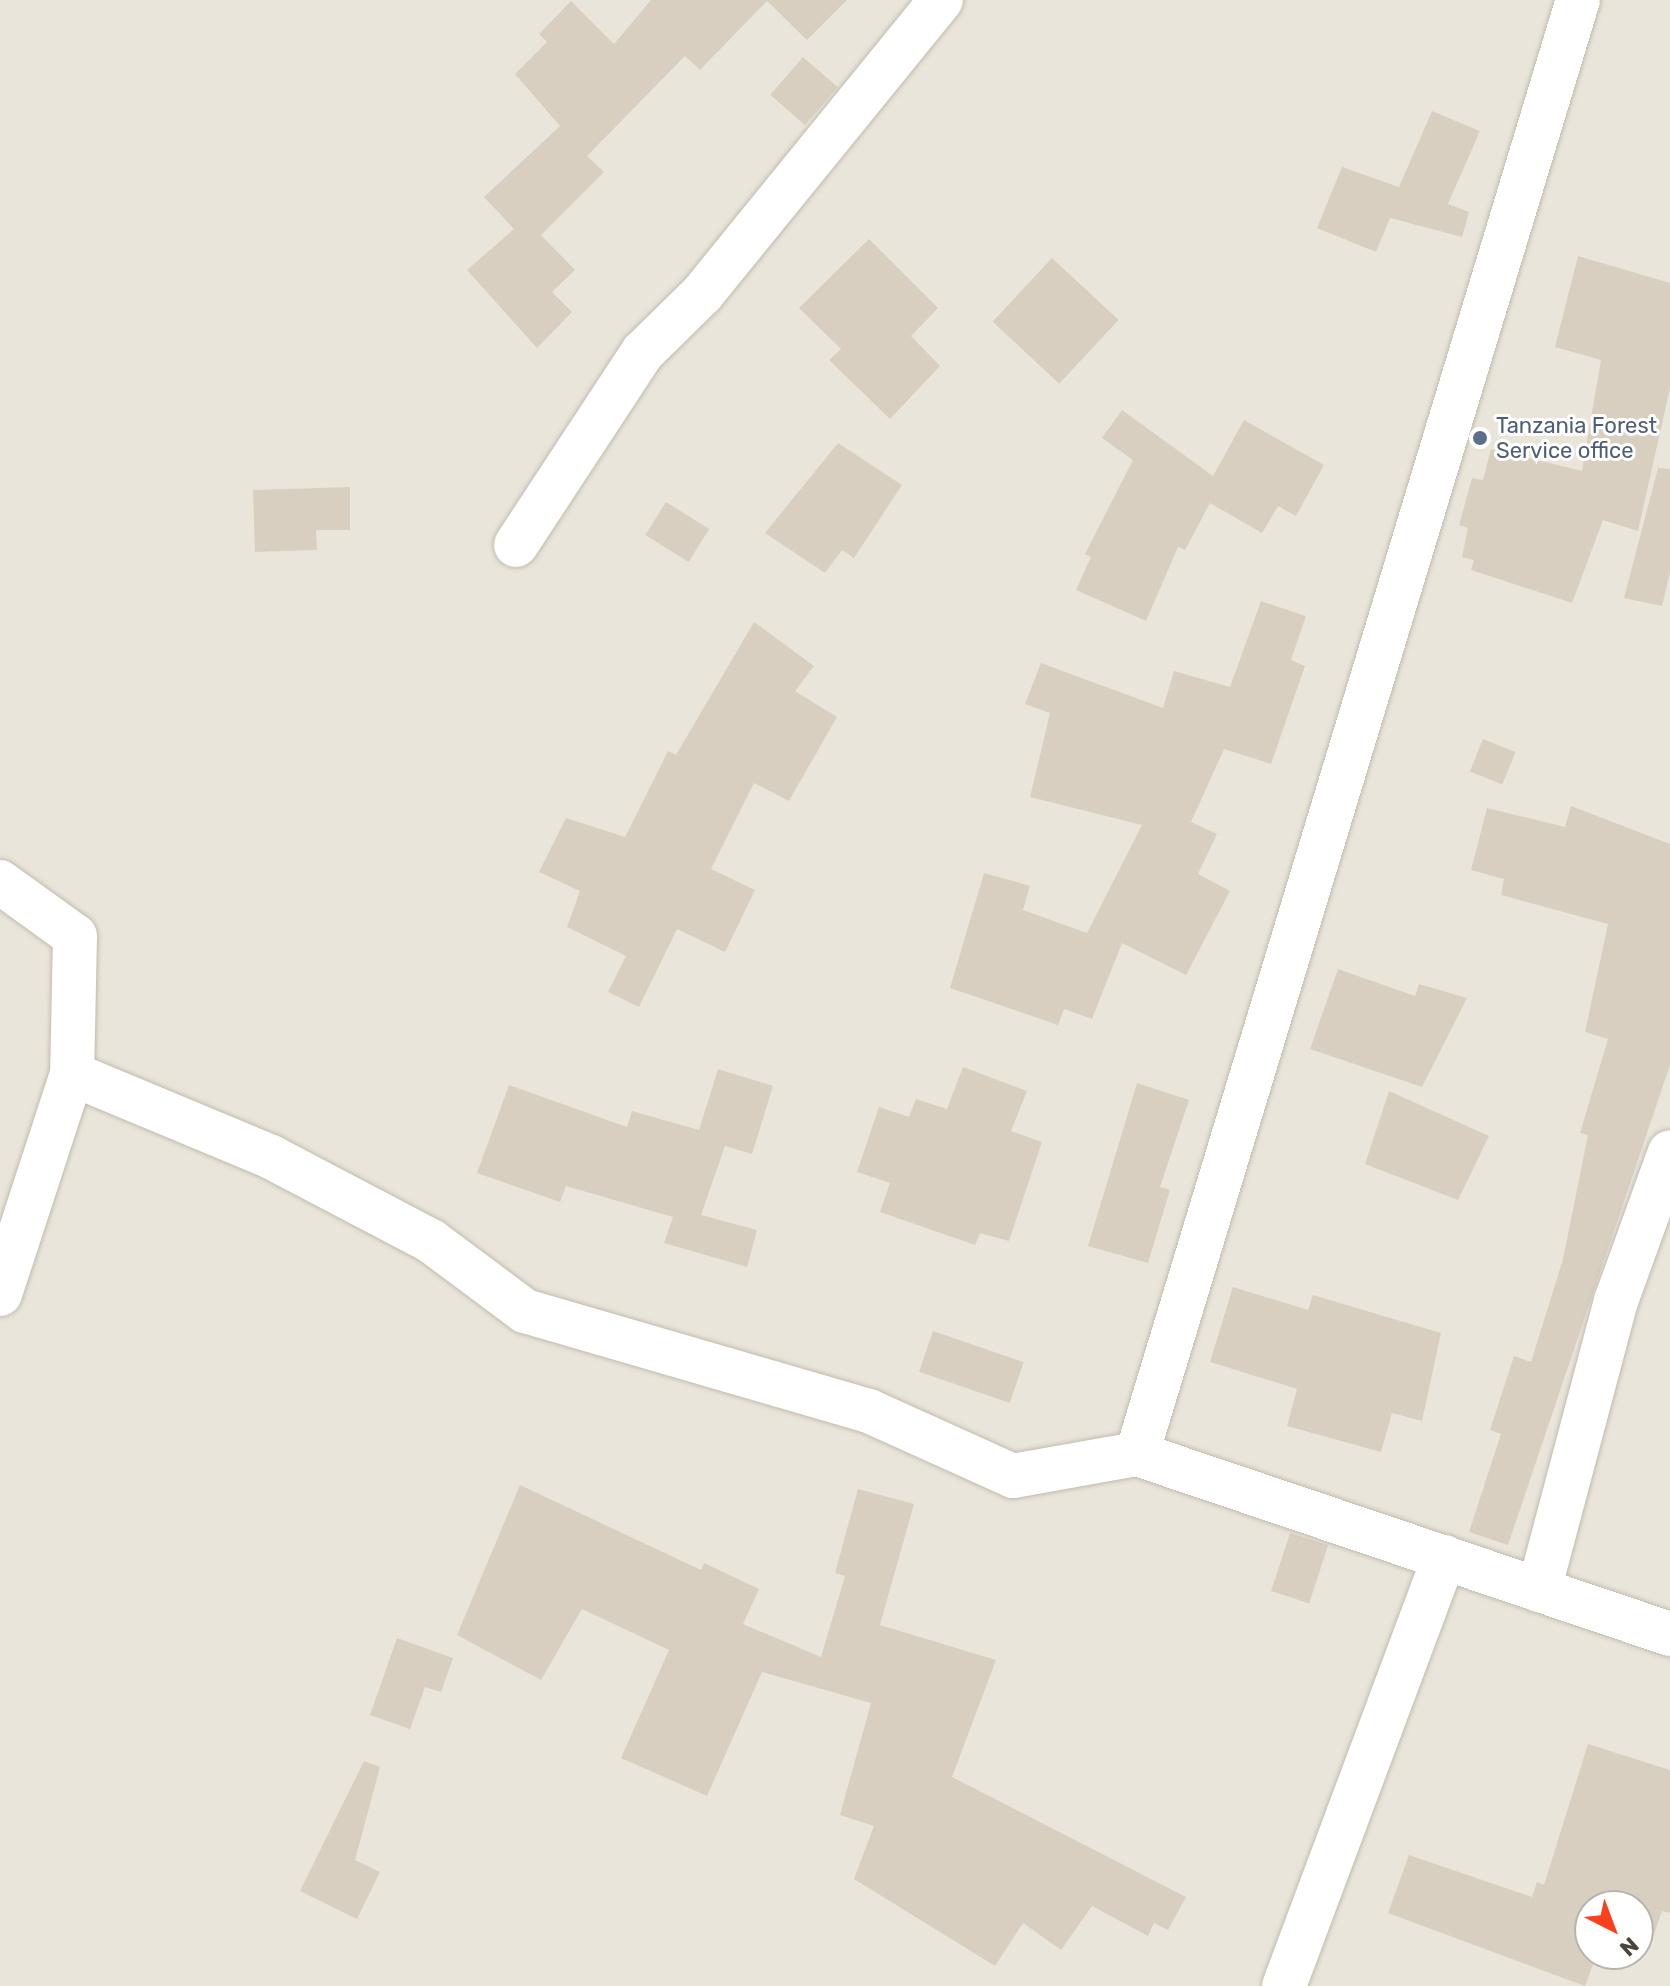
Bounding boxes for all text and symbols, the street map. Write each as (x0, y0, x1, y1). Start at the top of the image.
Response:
place label: Tanzania Forest Service office (1496, 412, 1657, 464)
marker: Tanzania Forest Service office (1471, 429, 1489, 447)
north arrow (1574, 1890, 1654, 1970)
text: N (1614, 1931, 1644, 1962)

